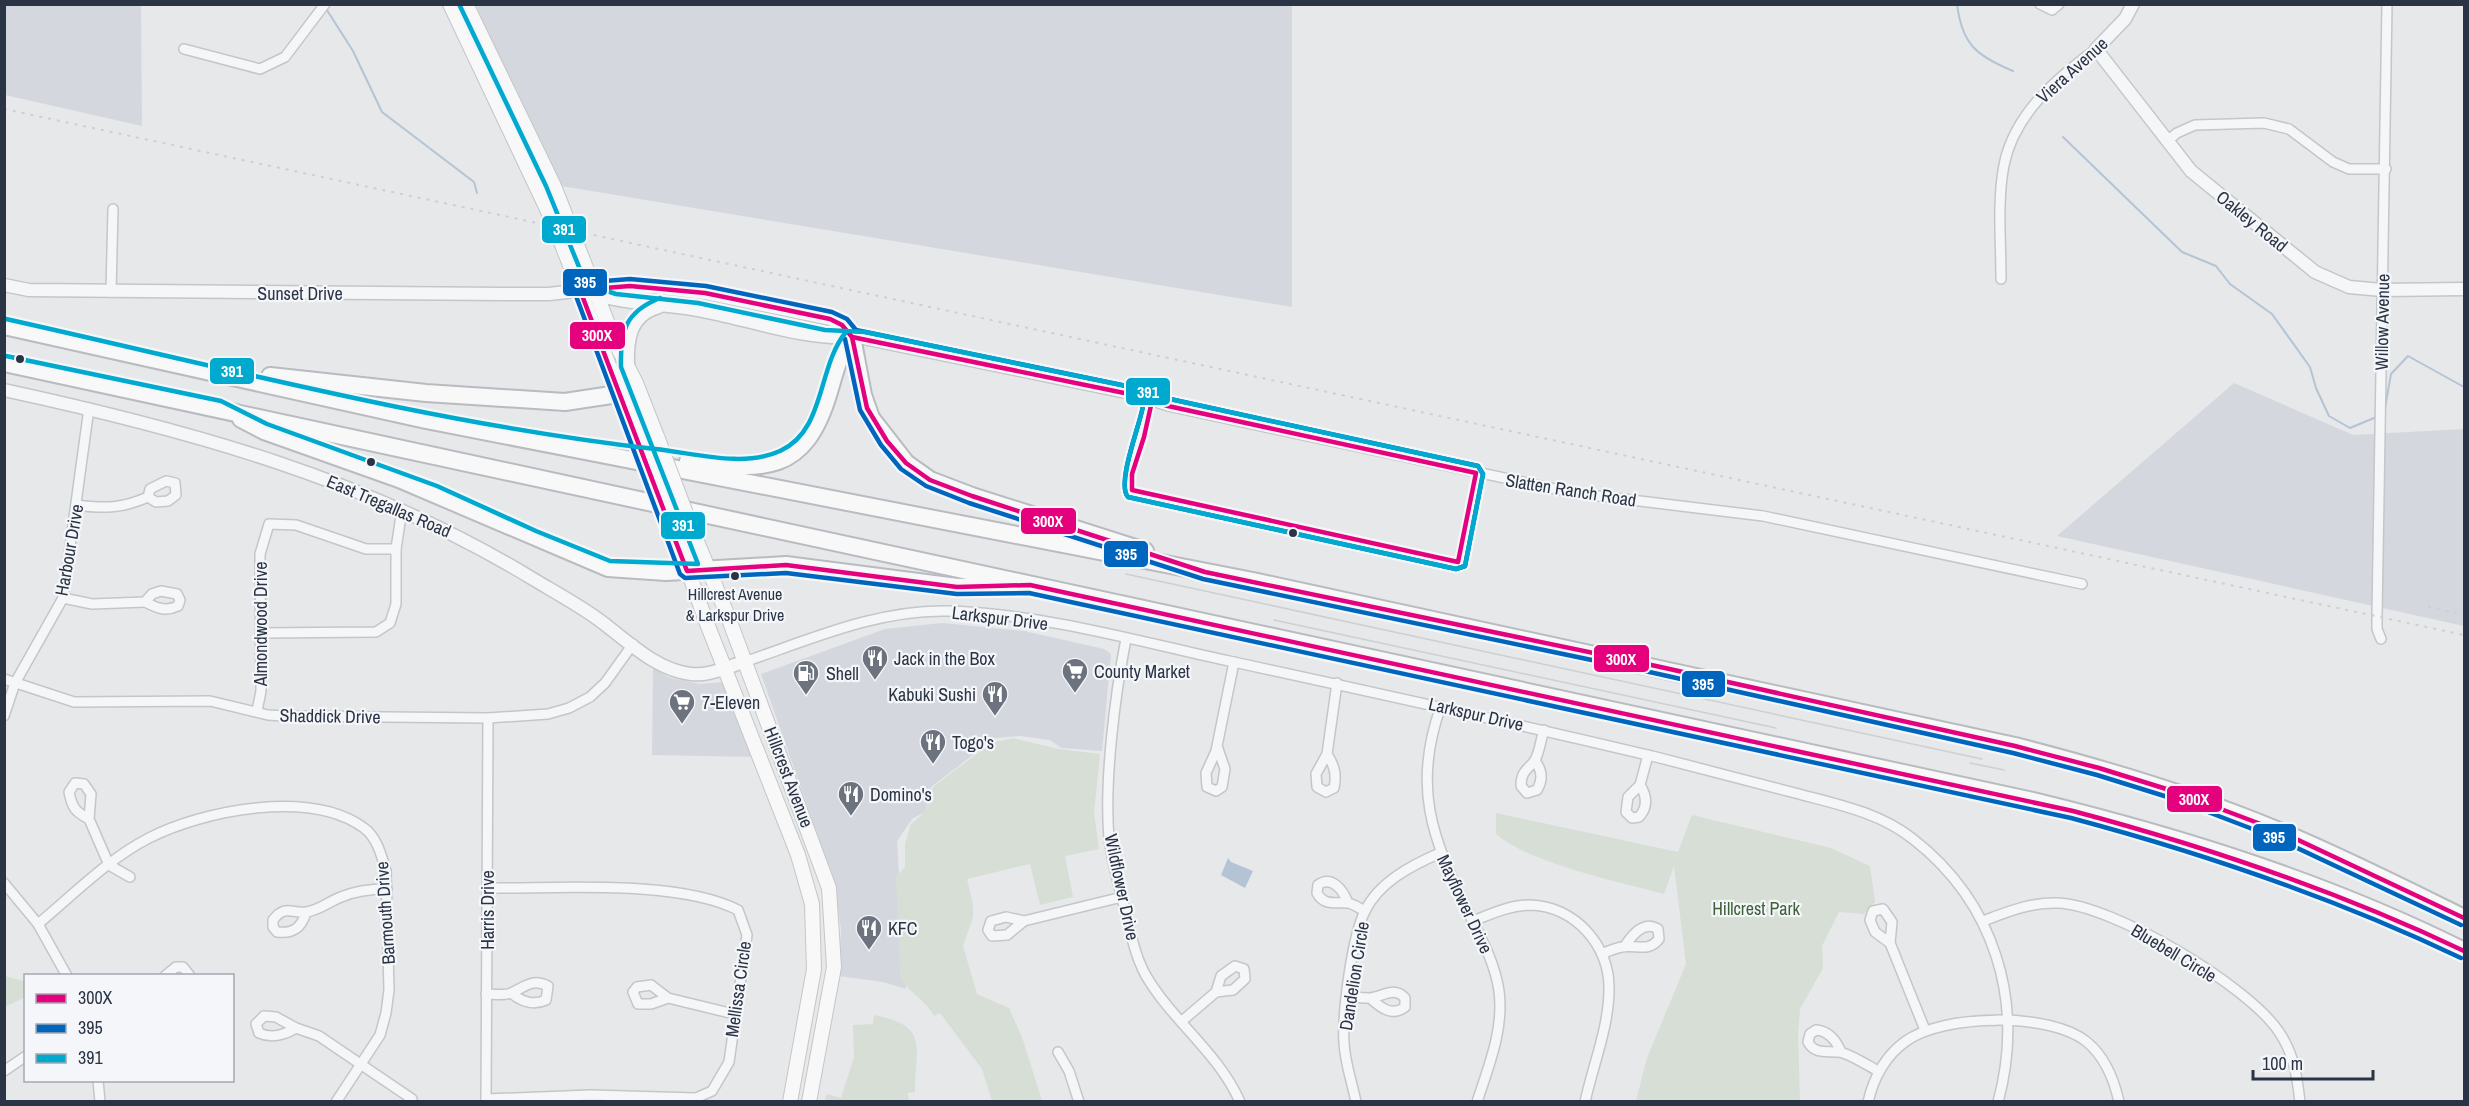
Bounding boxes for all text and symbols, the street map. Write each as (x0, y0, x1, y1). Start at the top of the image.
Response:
street label: Viera Avenue (2031, 31, 2113, 109)
street label: Oakley Road (2211, 184, 2293, 258)
line badge: 391 (541, 215, 587, 244)
text: 391 (553, 218, 576, 240)
line badge: 395 (562, 268, 608, 297)
text: 395 (574, 271, 596, 293)
street label: Willow Avenue (2369, 274, 2395, 370)
street label: Sunset Drive (257, 281, 343, 306)
line badge: 300X (569, 321, 626, 350)
text: 300X (582, 324, 613, 346)
unlabelled marker (14, 353, 26, 365)
line badge: 391 (209, 357, 255, 385)
text: 391 (221, 360, 244, 382)
line badge: 391 (1125, 377, 1171, 406)
text: 391 (1137, 381, 1160, 403)
unlabelled marker (365, 456, 377, 468)
street label: Slatten Ranch Road (1504, 467, 1638, 513)
street label: East Tregallas Road (323, 469, 455, 543)
street label: Harbour Drive (49, 502, 89, 598)
line badge: 300X (1020, 507, 1077, 535)
text: 300X (1033, 510, 1064, 532)
line badge: 391 (660, 511, 706, 540)
text: 391 (672, 514, 695, 536)
unlabelled marker (1287, 527, 1299, 539)
line badge: 395 (1103, 540, 1149, 568)
text: 395 (1115, 543, 1137, 565)
street label: Almondwood Drive (248, 562, 273, 687)
marker: Hillcrest Avenue & Larkspur Drive (729, 570, 741, 582)
place label: Hillcrest Avenue & Larkspur Drive (686, 583, 784, 626)
street label: Larkspur Drive (950, 600, 1050, 636)
restaurant icon: Jack in the Box (860, 643, 890, 681)
line badge: 300X (1593, 644, 1650, 673)
place label: Jack in the Box (894, 646, 996, 671)
text: 300X (1606, 648, 1637, 670)
supermarket icon: County Market (1060, 656, 1090, 694)
fuel station icon: Shell (791, 658, 821, 696)
place label: County Market (1094, 659, 1190, 684)
place label: Shell (826, 661, 859, 686)
line badge: 395 (1681, 670, 1726, 698)
text: 395 (1692, 673, 1714, 695)
restaurant icon: Kabuki Sushi (980, 679, 1010, 717)
place label: Kabuki Sushi (888, 682, 976, 707)
supermarket icon: 7-Eleven (667, 687, 697, 725)
place label: 7-Eleven (702, 690, 760, 715)
street label: Larkspur Drive (1426, 691, 1526, 737)
street label: Shaddick Drive (279, 703, 381, 729)
street label: Hillcrest Avenue (758, 723, 820, 831)
restaurant icon: Togo's (918, 727, 948, 765)
place label: Togo's (952, 730, 994, 755)
restaurant icon: Domino's (836, 779, 866, 817)
place label: Domino's (870, 782, 932, 807)
line badge: 300X (2166, 785, 2223, 813)
text: 300X (2179, 788, 2210, 810)
line badge: 395 (2252, 823, 2297, 852)
text: 395 (2263, 826, 2285, 848)
street label: Wildflower Drive (1099, 831, 1145, 943)
street label: Mayflower Drive (1431, 850, 1499, 958)
street label: Barmouth Drive (369, 861, 401, 965)
street label: Harris Drive (475, 870, 500, 950)
park label: Hillcrest Park (1712, 896, 1800, 921)
restaurant icon: KFC (854, 913, 884, 951)
place label: KFC (888, 916, 918, 941)
street label: Bluebell Circle (2127, 918, 2221, 988)
street label: Dandelion Circle (1333, 920, 1375, 1032)
street label: Mellissa Circle (719, 939, 757, 1039)
legend (24, 974, 234, 1082)
text: 300X (78, 985, 113, 1010)
text: 395 (78, 1015, 103, 1040)
scale bar (2253, 1043, 2373, 1081)
text: 391 (78, 1045, 103, 1070)
text: 100 m (2262, 1051, 2303, 1076)

